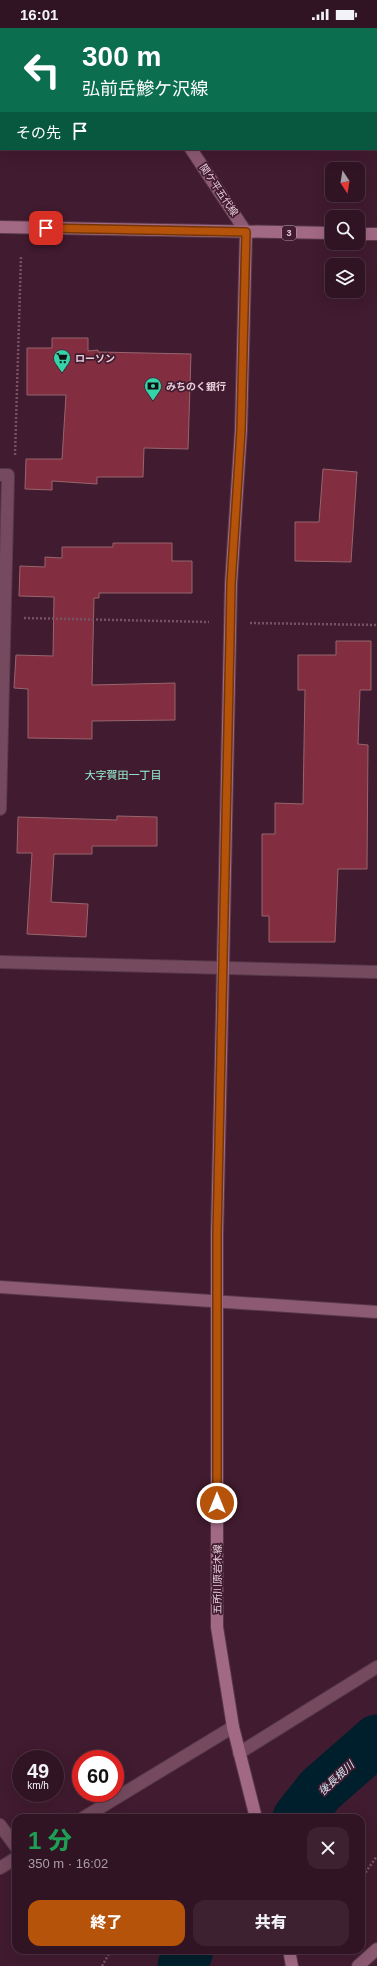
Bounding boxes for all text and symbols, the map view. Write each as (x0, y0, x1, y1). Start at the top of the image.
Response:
text: 16:01 (20, 6, 58, 23)
text: 300 m (82, 41, 161, 72)
icon: left (16, 44, 68, 96)
text: 弘前岳鰺ケ沢線 (82, 79, 208, 99)
icon: arrive (69, 120, 91, 142)
text: その先 (16, 124, 61, 141)
street label: 関ケ平五代線 (198, 162, 240, 218)
north arrow (325, 162, 365, 202)
map controls (325, 162, 365, 298)
button: search (325, 210, 365, 250)
pin (29, 211, 63, 245)
icon: arrive (35, 217, 57, 239)
road number: 3 (282, 226, 296, 240)
button: layers (325, 258, 365, 298)
supermarket icon: ローソン (52, 348, 72, 373)
place label: ローソン (75, 353, 115, 364)
bank icon: みちのく銀行 (143, 376, 163, 401)
place label: みちのく銀行 (166, 381, 226, 392)
district label: 大字賀田一丁目 (85, 769, 162, 781)
position arrow (196, 1482, 238, 1524)
street label: 五所川原岩木線 (212, 1544, 223, 1614)
speed limit sign: 60 (72, 1750, 124, 1802)
water label: 後長根川 (316, 1758, 357, 1797)
text: 49 (27, 1760, 49, 1782)
text: km/h (27, 1780, 49, 1791)
text: 1 分 (28, 1827, 72, 1854)
button: close (307, 1827, 349, 1869)
text: 350 m · 16:02 (28, 1856, 108, 1871)
button: 終了 (28, 1900, 185, 1946)
button: 共有 (193, 1900, 349, 1946)

